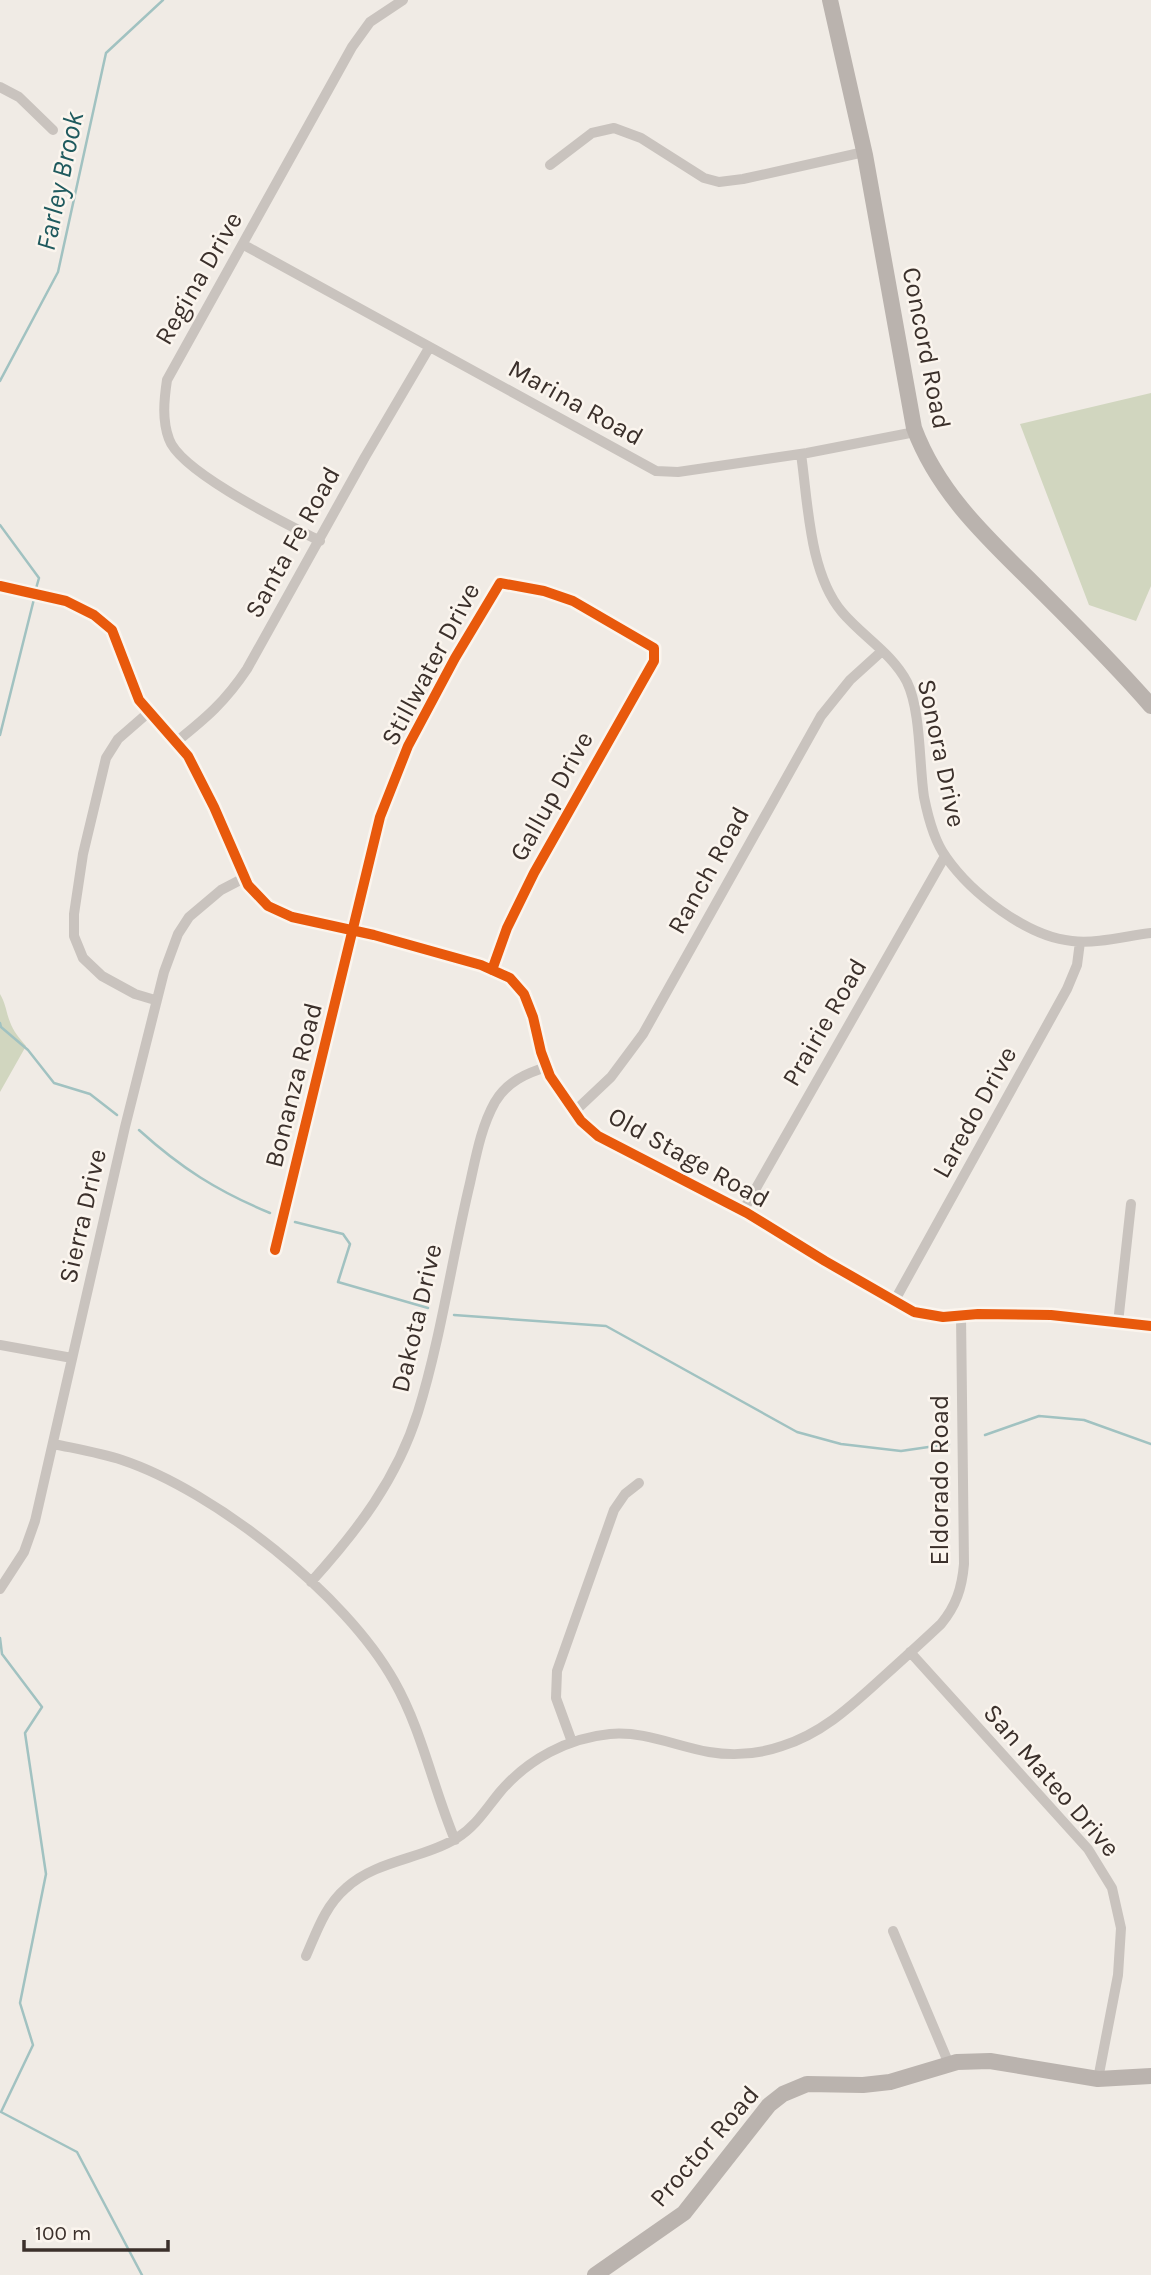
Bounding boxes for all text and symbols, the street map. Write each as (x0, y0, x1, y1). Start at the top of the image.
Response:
water label: Farley Brook (29, 108, 91, 254)
street label: Regina Drive (148, 206, 249, 350)
street label: Concord Road (896, 264, 957, 432)
street label: Marina Road (503, 353, 649, 452)
street label: Santa Fe Road (238, 461, 347, 623)
street label: Stillwater Drive (374, 577, 486, 751)
street label: Sonora Drive (911, 676, 972, 830)
street label: Gallup Drive (503, 726, 600, 866)
street label: Ranch Road (661, 801, 756, 939)
street label: Prairie Road (775, 953, 873, 1092)
street label: Bonanza Road (258, 1000, 329, 1171)
street label: Laredo Drive (926, 1041, 1023, 1183)
street label: Old Stage Road (603, 1100, 775, 1215)
street label: Sierra Drive (52, 1146, 113, 1286)
street label: Dakota Drive (384, 1241, 449, 1395)
street label: Eldorado Road (924, 1395, 955, 1565)
street label: San Mateo Drive (977, 1698, 1126, 1863)
street label: Proctor Road (643, 2079, 766, 2213)
scale bar (24, 2208, 168, 2252)
text: 100 m (35, 2221, 92, 2245)

